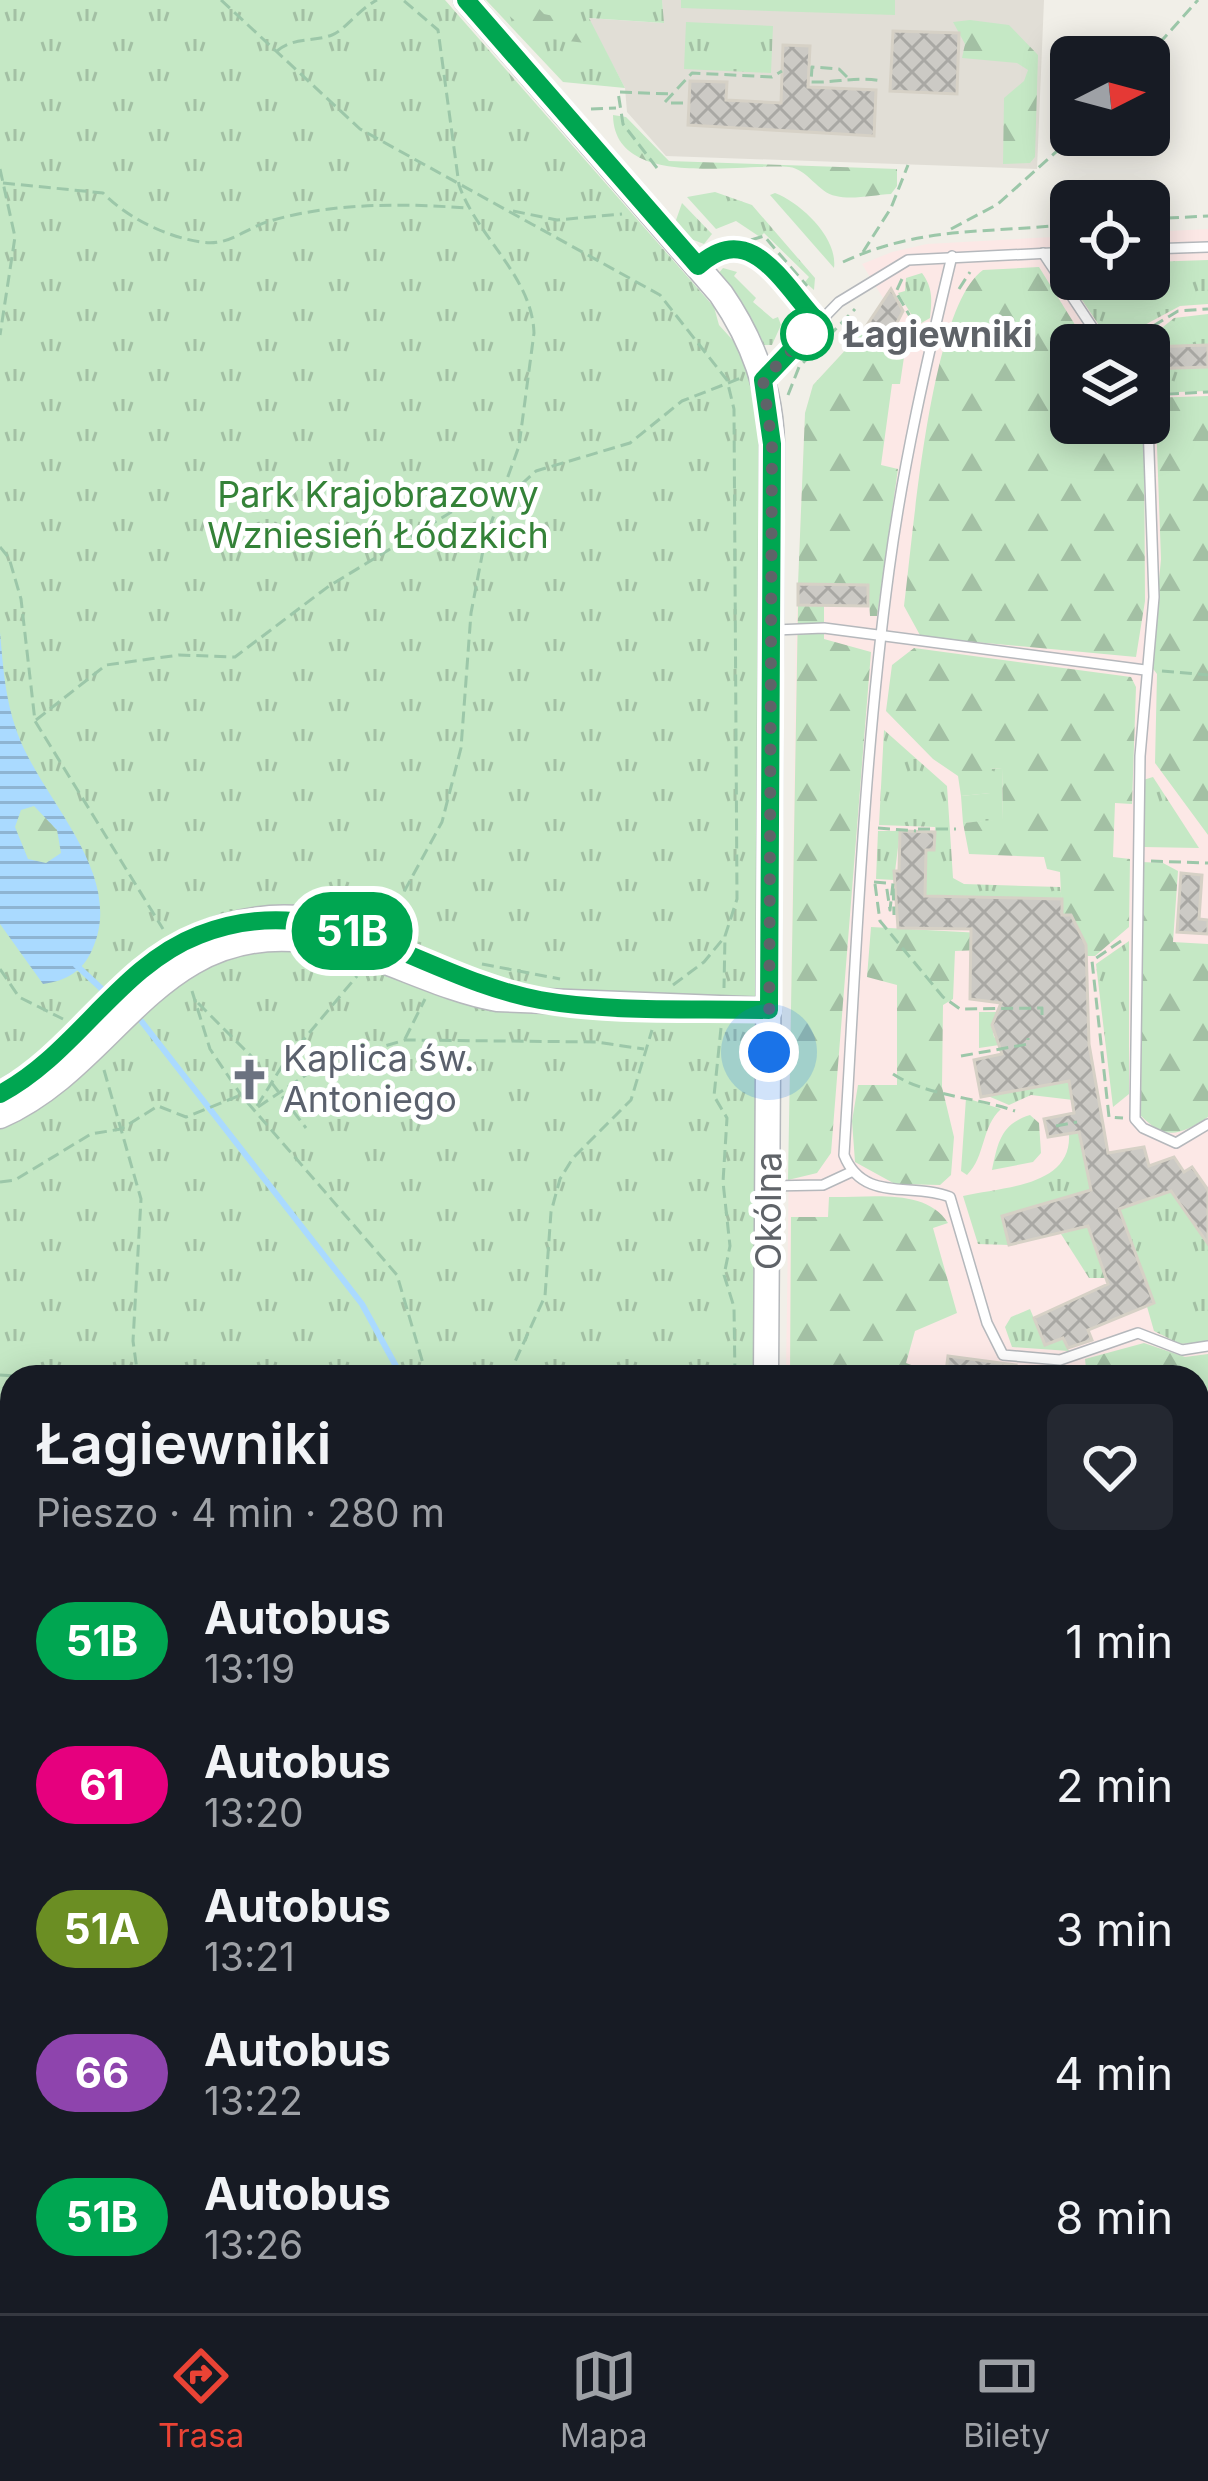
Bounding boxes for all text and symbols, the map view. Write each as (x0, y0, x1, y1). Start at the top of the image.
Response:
north arrow (1050, 36, 1170, 156)
map controls (1050, 36, 1170, 444)
button: locate (1050, 180, 1170, 300)
marker: Łagiewniki (782, 309, 832, 359)
place label: Łagiewniki (843, 312, 1033, 356)
button: layers (1050, 324, 1170, 444)
park label: Park Krajobrazowy Wzniesień Łódzkich (207, 472, 549, 557)
line badge: 51B (283, 892, 421, 970)
text: 51B (316, 905, 388, 956)
your location (739, 1022, 799, 1082)
place label: Kaplica św. Antoniego (283, 1036, 474, 1121)
church icon: Kaplica św. Antoniego (226, 1056, 272, 1102)
street label: Okólna (746, 1152, 790, 1270)
button: heart (1047, 1404, 1173, 1530)
text: Łagiewniki (36, 1409, 331, 1478)
text: Pieszo · 4 min · 280 m (36, 1489, 445, 1536)
text: Autobus (204, 1590, 391, 1645)
text: 1 min (1065, 1614, 1173, 1669)
text: 51B (66, 1615, 138, 1666)
text: 13:19 (204, 1645, 295, 1692)
text: Autobus (204, 1734, 391, 1789)
text: 2 min (1056, 1758, 1173, 1813)
text: 61 (79, 1759, 125, 1810)
text: 13:20 (204, 1789, 304, 1836)
text: Autobus (204, 1878, 391, 1933)
text: 3 min (1056, 1902, 1173, 1957)
text: 51A (64, 1903, 140, 1954)
text: 13:21 (204, 1933, 295, 1980)
text: Autobus (204, 2022, 391, 2077)
text: 4 min (1054, 2046, 1173, 2101)
text: 66 (75, 2047, 129, 2098)
text: 13:22 (204, 2077, 303, 2124)
text: Autobus (204, 2166, 391, 2221)
text: 8 min (1056, 2190, 1173, 2245)
text: 51B (66, 2191, 138, 2242)
text: 13:26 (204, 2221, 303, 2268)
tab: Trasa (158, 2343, 244, 2455)
tab: Mapa (560, 2343, 647, 2455)
tab: Bilety (963, 2343, 1050, 2455)

